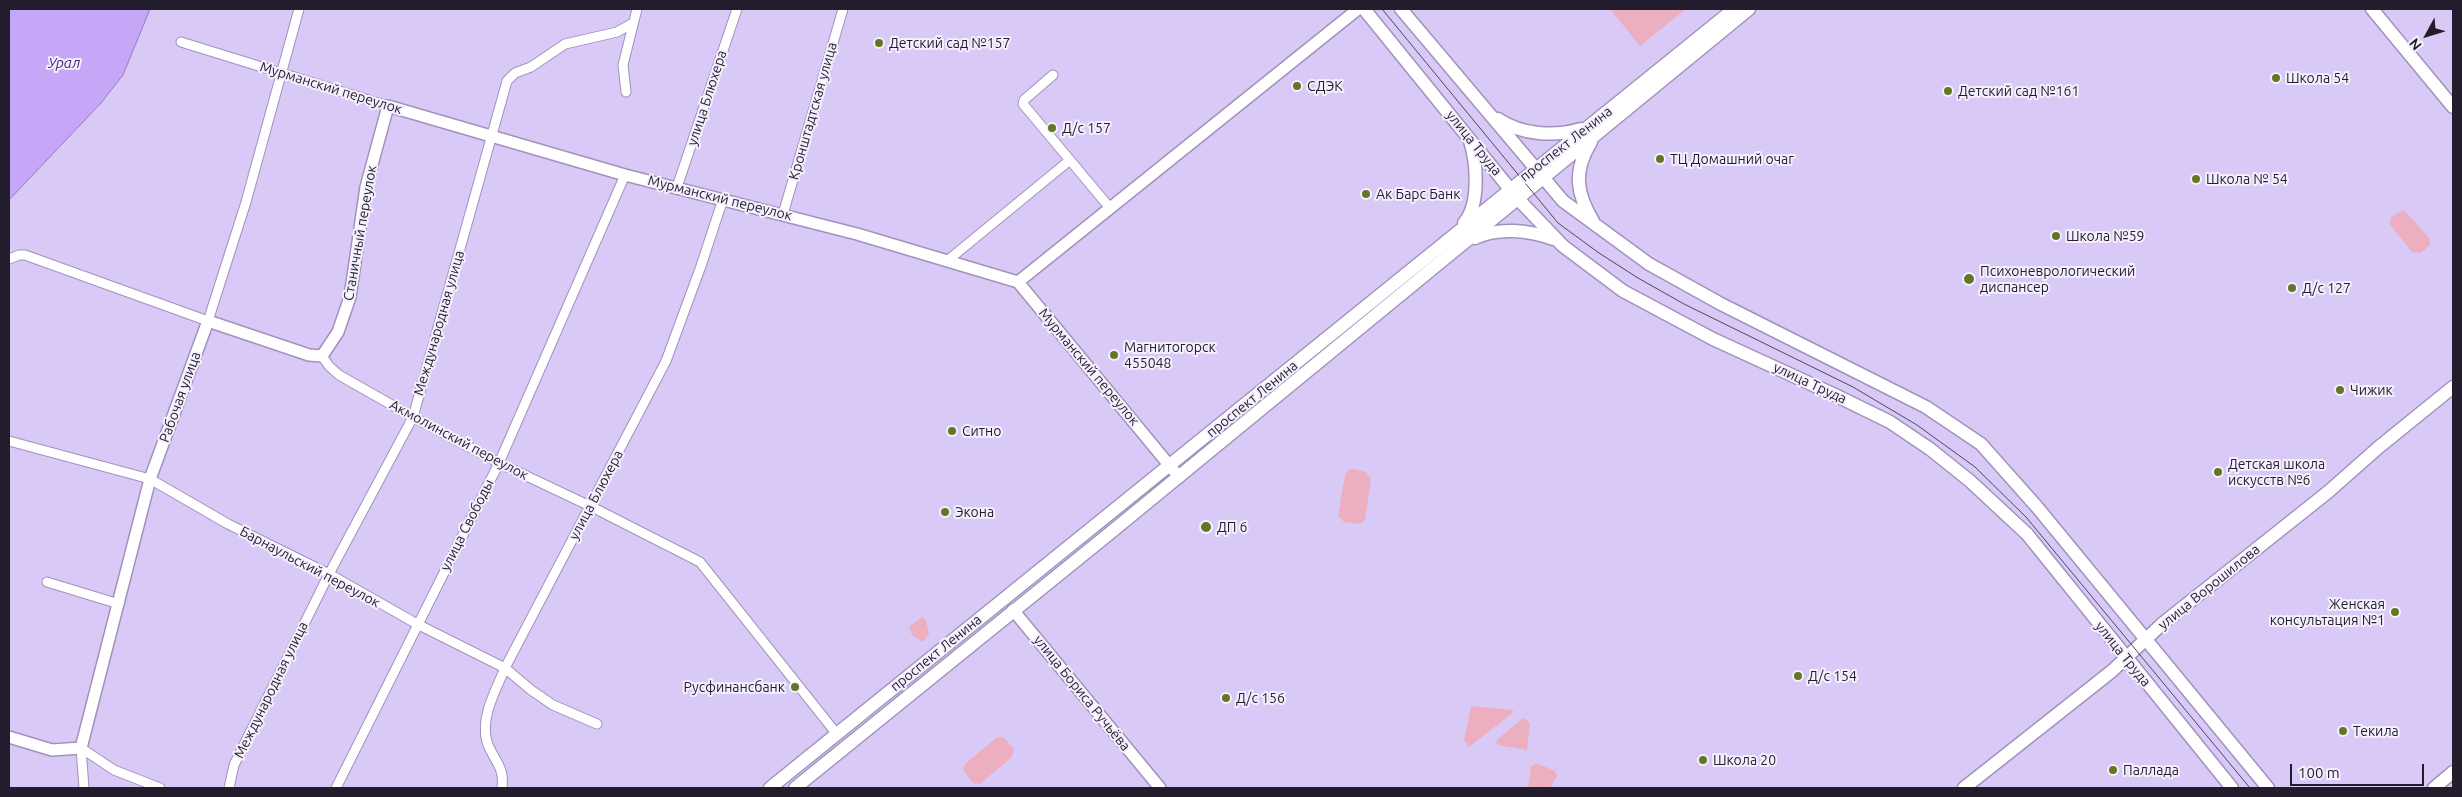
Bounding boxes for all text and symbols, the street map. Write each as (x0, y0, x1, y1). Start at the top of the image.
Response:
north arrow (2402, 10, 2452, 60)
place label: Детский сад №157 (889, 35, 1010, 51)
text: N (2406, 35, 2425, 54)
marker: Детский сад №157 (873, 37, 885, 49)
street label: Кронштадтская улица (785, 40, 841, 182)
street label: улица Блюхера (684, 48, 730, 148)
water label: Урал (48, 54, 80, 72)
street label: Мурманский переулок (258, 58, 404, 118)
place label: Школа 54 (2286, 70, 2349, 86)
marker: Школа 54 (2270, 72, 2282, 84)
place label: СДЭК (1307, 78, 1343, 94)
marker: СДЭК (1291, 80, 1303, 92)
place label: Детский сад №161 (1958, 83, 2079, 99)
marker: Детский сад №161 (1942, 85, 1954, 97)
street label: проспект Ленина (1516, 103, 1616, 185)
street label: улица Труда (1443, 107, 1505, 179)
place label: Д/с 157 (1062, 120, 1111, 136)
marker: Д/с 157 (1046, 122, 1058, 134)
place label: ТЦ Домашний очаг (1670, 151, 1794, 167)
marker: ТЦ Домашний очаг (1654, 153, 1666, 165)
street label: Станичный переулок (340, 164, 380, 302)
place label: Школа № 54 (2206, 171, 2288, 187)
street label: Мурманский переулок (646, 172, 794, 224)
marker: Школа № 54 (2190, 173, 2202, 185)
place label: Ак Барс Банк (1376, 186, 1460, 202)
marker: Ак Барс Банк (1360, 188, 1372, 200)
place label: Школа №59 (2066, 228, 2145, 244)
marker: Школа №59 (2050, 230, 2062, 242)
street label: Международная улица (410, 248, 468, 398)
place label: Психоневрологический диспансер (1980, 263, 2135, 296)
marker: Психоневрологический диспансер (1962, 272, 1976, 286)
place label: Д/с 127 (2302, 280, 2351, 296)
marker: Д/с 127 (2286, 282, 2298, 294)
street label: Мурманский переулок (1035, 305, 1143, 429)
place label: Магнитогорск 455048 (1124, 339, 1216, 372)
street label: Рабочая улица (156, 349, 204, 445)
marker: Магнитогорск 455048 (1108, 349, 1120, 361)
street label: проспект Ленина (1203, 357, 1301, 441)
street label: улица Труда (1771, 359, 1849, 407)
place label: Чижик (2350, 382, 2393, 398)
marker: Чижик (2334, 384, 2346, 396)
street label: Акмолинский переулок (387, 396, 531, 484)
place label: Ситно (962, 423, 1001, 439)
marker: Ситно (946, 425, 958, 437)
street label: улица Блюхера (565, 447, 627, 543)
place label: Детская школа искусств №6 (2228, 456, 2325, 488)
marker: Детская школа искусств №6 (2212, 466, 2224, 478)
street label: улица Свободы (437, 476, 497, 574)
place label: Экона (955, 504, 994, 520)
marker: Экона (939, 506, 951, 518)
place label: ДП 6 (1217, 519, 1248, 535)
marker: ДП 6 (1199, 520, 1213, 534)
street label: Барнаульский переулок (237, 523, 383, 611)
street label: улица Ворошилова (2155, 541, 2263, 633)
place label: Женская консультация №1 (2270, 596, 2385, 628)
marker: Женская консультация №1 (2389, 606, 2401, 618)
street label: проспект Ленина (887, 611, 985, 695)
street label: улица Труда (2092, 618, 2154, 690)
street label: Международная улица (231, 619, 311, 761)
street label: улица Бориса Ручьёва (1030, 632, 1134, 754)
place label: Д/с 154 (1808, 668, 1857, 684)
marker: Д/с 154 (1792, 670, 1804, 682)
place label: Русфинансбанк (683, 679, 785, 695)
marker: Русфинансбанк (789, 681, 801, 693)
place label: Д/с 156 (1236, 690, 1285, 706)
marker: Д/с 156 (1220, 692, 1232, 704)
place label: Текила (2353, 723, 2399, 739)
marker: Текила (2337, 725, 2349, 737)
place label: Школа 20 (1713, 752, 1776, 768)
marker: Школа 20 (1697, 754, 1709, 766)
scale bar (2292, 754, 2426, 786)
place label: Паллада (2123, 762, 2179, 778)
marker: Паллада (2107, 764, 2119, 776)
text: 100 m (2298, 764, 2340, 781)

